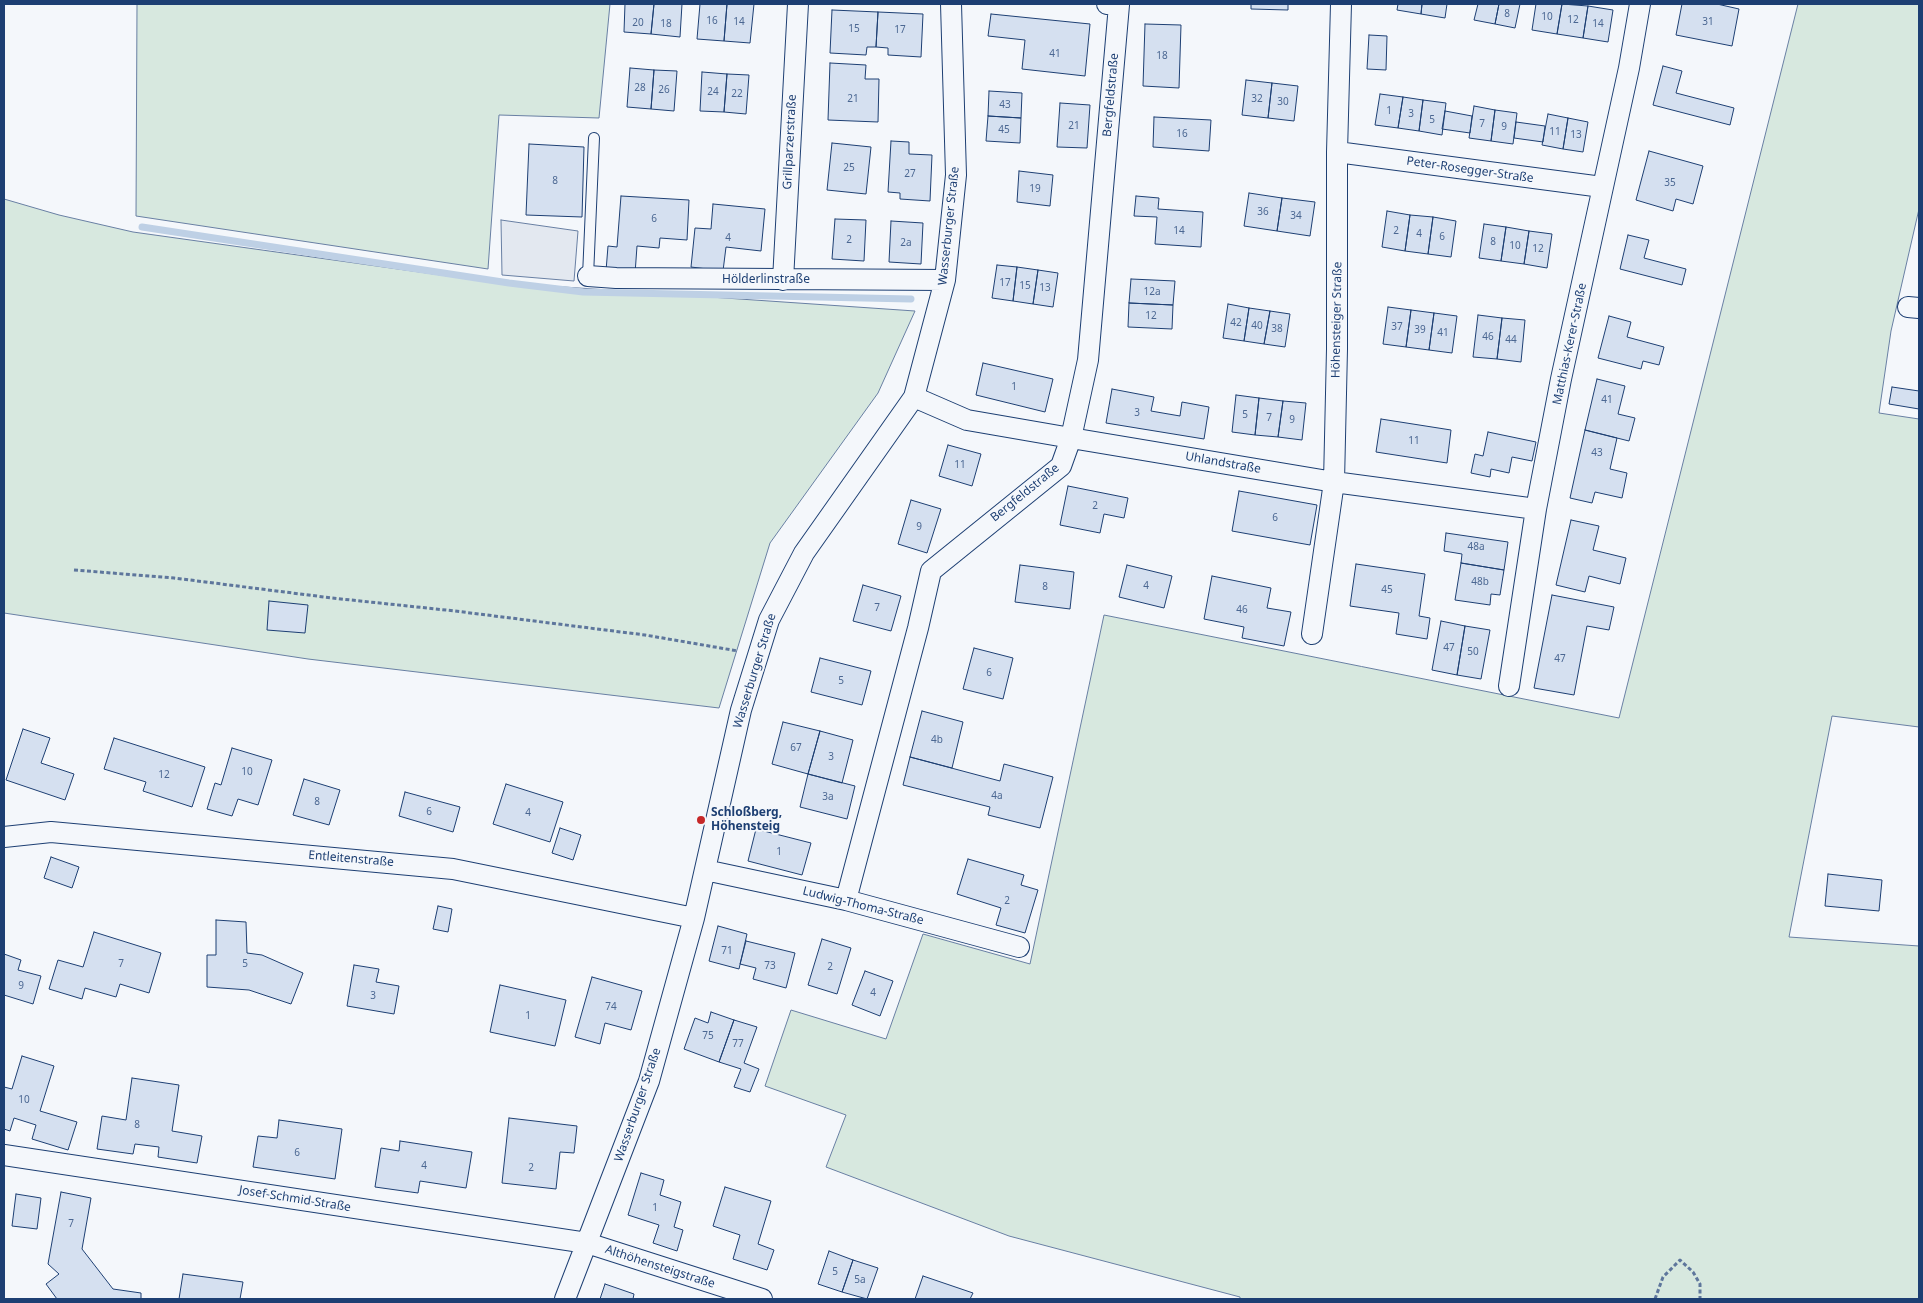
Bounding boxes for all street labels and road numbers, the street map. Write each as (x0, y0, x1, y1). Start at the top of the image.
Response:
street label: Bergfeldstraße (1100, 53, 1122, 137)
street label: Grillparzerstraße (780, 94, 800, 190)
street label: Peter-Rosegger-Straße (1406, 154, 1534, 186)
street label: Wasserburger Straße (936, 166, 962, 286)
street label: Höhensteiger Straße (1329, 262, 1345, 378)
street label: Hölderlinstraße (722, 273, 810, 287)
street label: Matthias-Kerer-Straße (1550, 282, 1590, 406)
street label: Uhlandstraße (1184, 449, 1262, 477)
street label: Bergfeldstraße (988, 461, 1062, 525)
street label: Wasserburger Straße (731, 612, 779, 730)
street label: Entleitenstraße (308, 848, 394, 870)
street label: Ludwig-Thoma-Straße (801, 884, 925, 928)
street label: Wasserburger Straße (612, 1046, 664, 1164)
street label: Josef-Schmid-Straße (238, 1183, 352, 1215)
street label: Althöhensteigstraße (603, 1242, 717, 1292)

